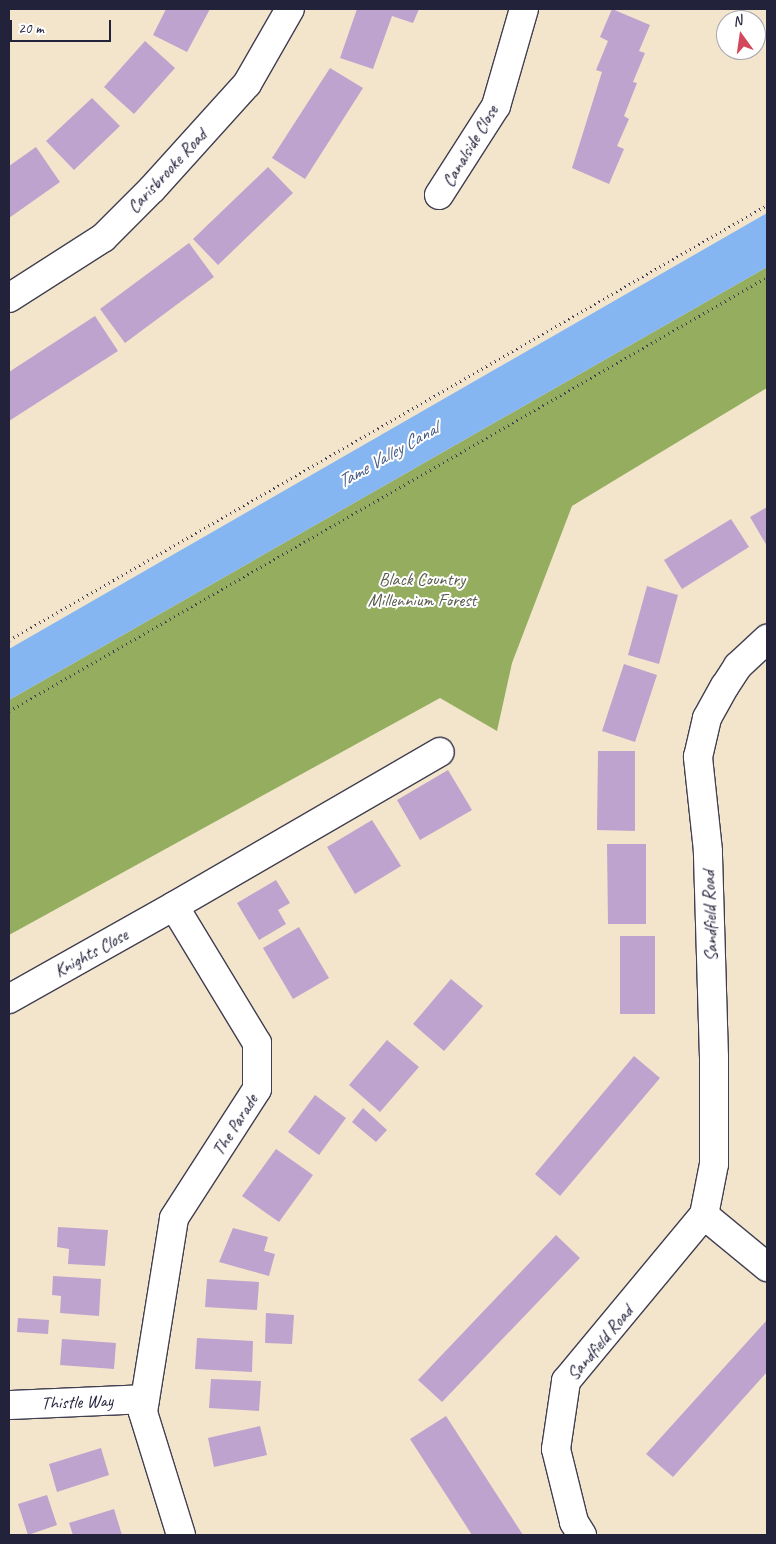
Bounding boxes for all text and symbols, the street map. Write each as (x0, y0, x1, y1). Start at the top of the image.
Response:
scale bar (12, 10, 114, 42)
north arrow (716, 10, 766, 60)
text: N (731, 12, 744, 30)
text: 20 m (18, 19, 44, 38)
street label: Canalside Close (437, 101, 503, 191)
street label: Carisbrooke Road (123, 125, 211, 217)
water label: Tame Valley Canal (333, 418, 443, 494)
park label: Black Country Millennium Forest (368, 569, 476, 612)
street label: Sandfield Road (698, 870, 722, 962)
street label: Knights Close (50, 924, 132, 982)
street label: The Parade (207, 1090, 263, 1160)
street label: Sandfield Road (563, 1301, 637, 1385)
street label: Thistle Way (41, 1390, 113, 1414)

